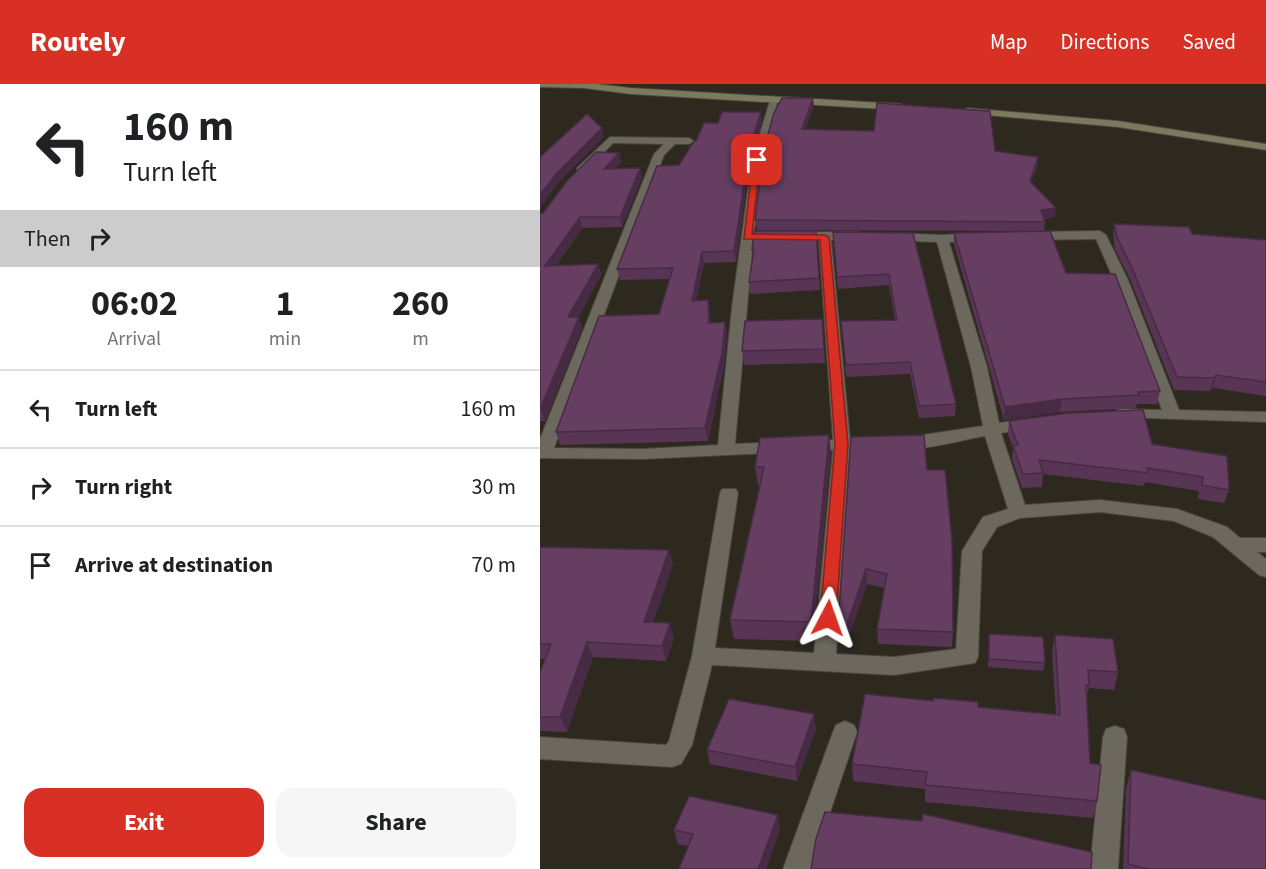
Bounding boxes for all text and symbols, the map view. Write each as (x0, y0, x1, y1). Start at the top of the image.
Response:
text: Routely (30, 22, 126, 62)
text: Map (990, 27, 1028, 57)
text: Directions (1061, 27, 1149, 57)
text: Saved (1182, 27, 1236, 57)
text: 160 m (123, 97, 234, 157)
icon: left (24, 108, 102, 186)
pin (731, 134, 782, 185)
icon: arrive (740, 143, 773, 176)
text: Turn left (123, 153, 217, 192)
icon: right (83, 222, 116, 255)
text: Then (24, 223, 71, 255)
text: 06:02 (91, 278, 178, 329)
text: 1 (275, 278, 294, 329)
text: 260 (392, 278, 449, 329)
text: Arrival (107, 325, 161, 353)
text: min (269, 325, 301, 353)
text: m (412, 325, 429, 353)
icon: left (24, 393, 57, 426)
text: Turn left (75, 393, 157, 425)
text: 160 m (461, 393, 516, 425)
icon: right (24, 471, 57, 504)
text: Turn right (75, 471, 172, 503)
text: 30 m (471, 471, 516, 503)
icon: arrive (24, 549, 57, 582)
text: Arrive at destination (75, 549, 273, 581)
text: 70 m (471, 549, 516, 581)
position arrow (796, 586, 860, 650)
button: Exit (24, 788, 264, 857)
button: Share (276, 788, 516, 857)

